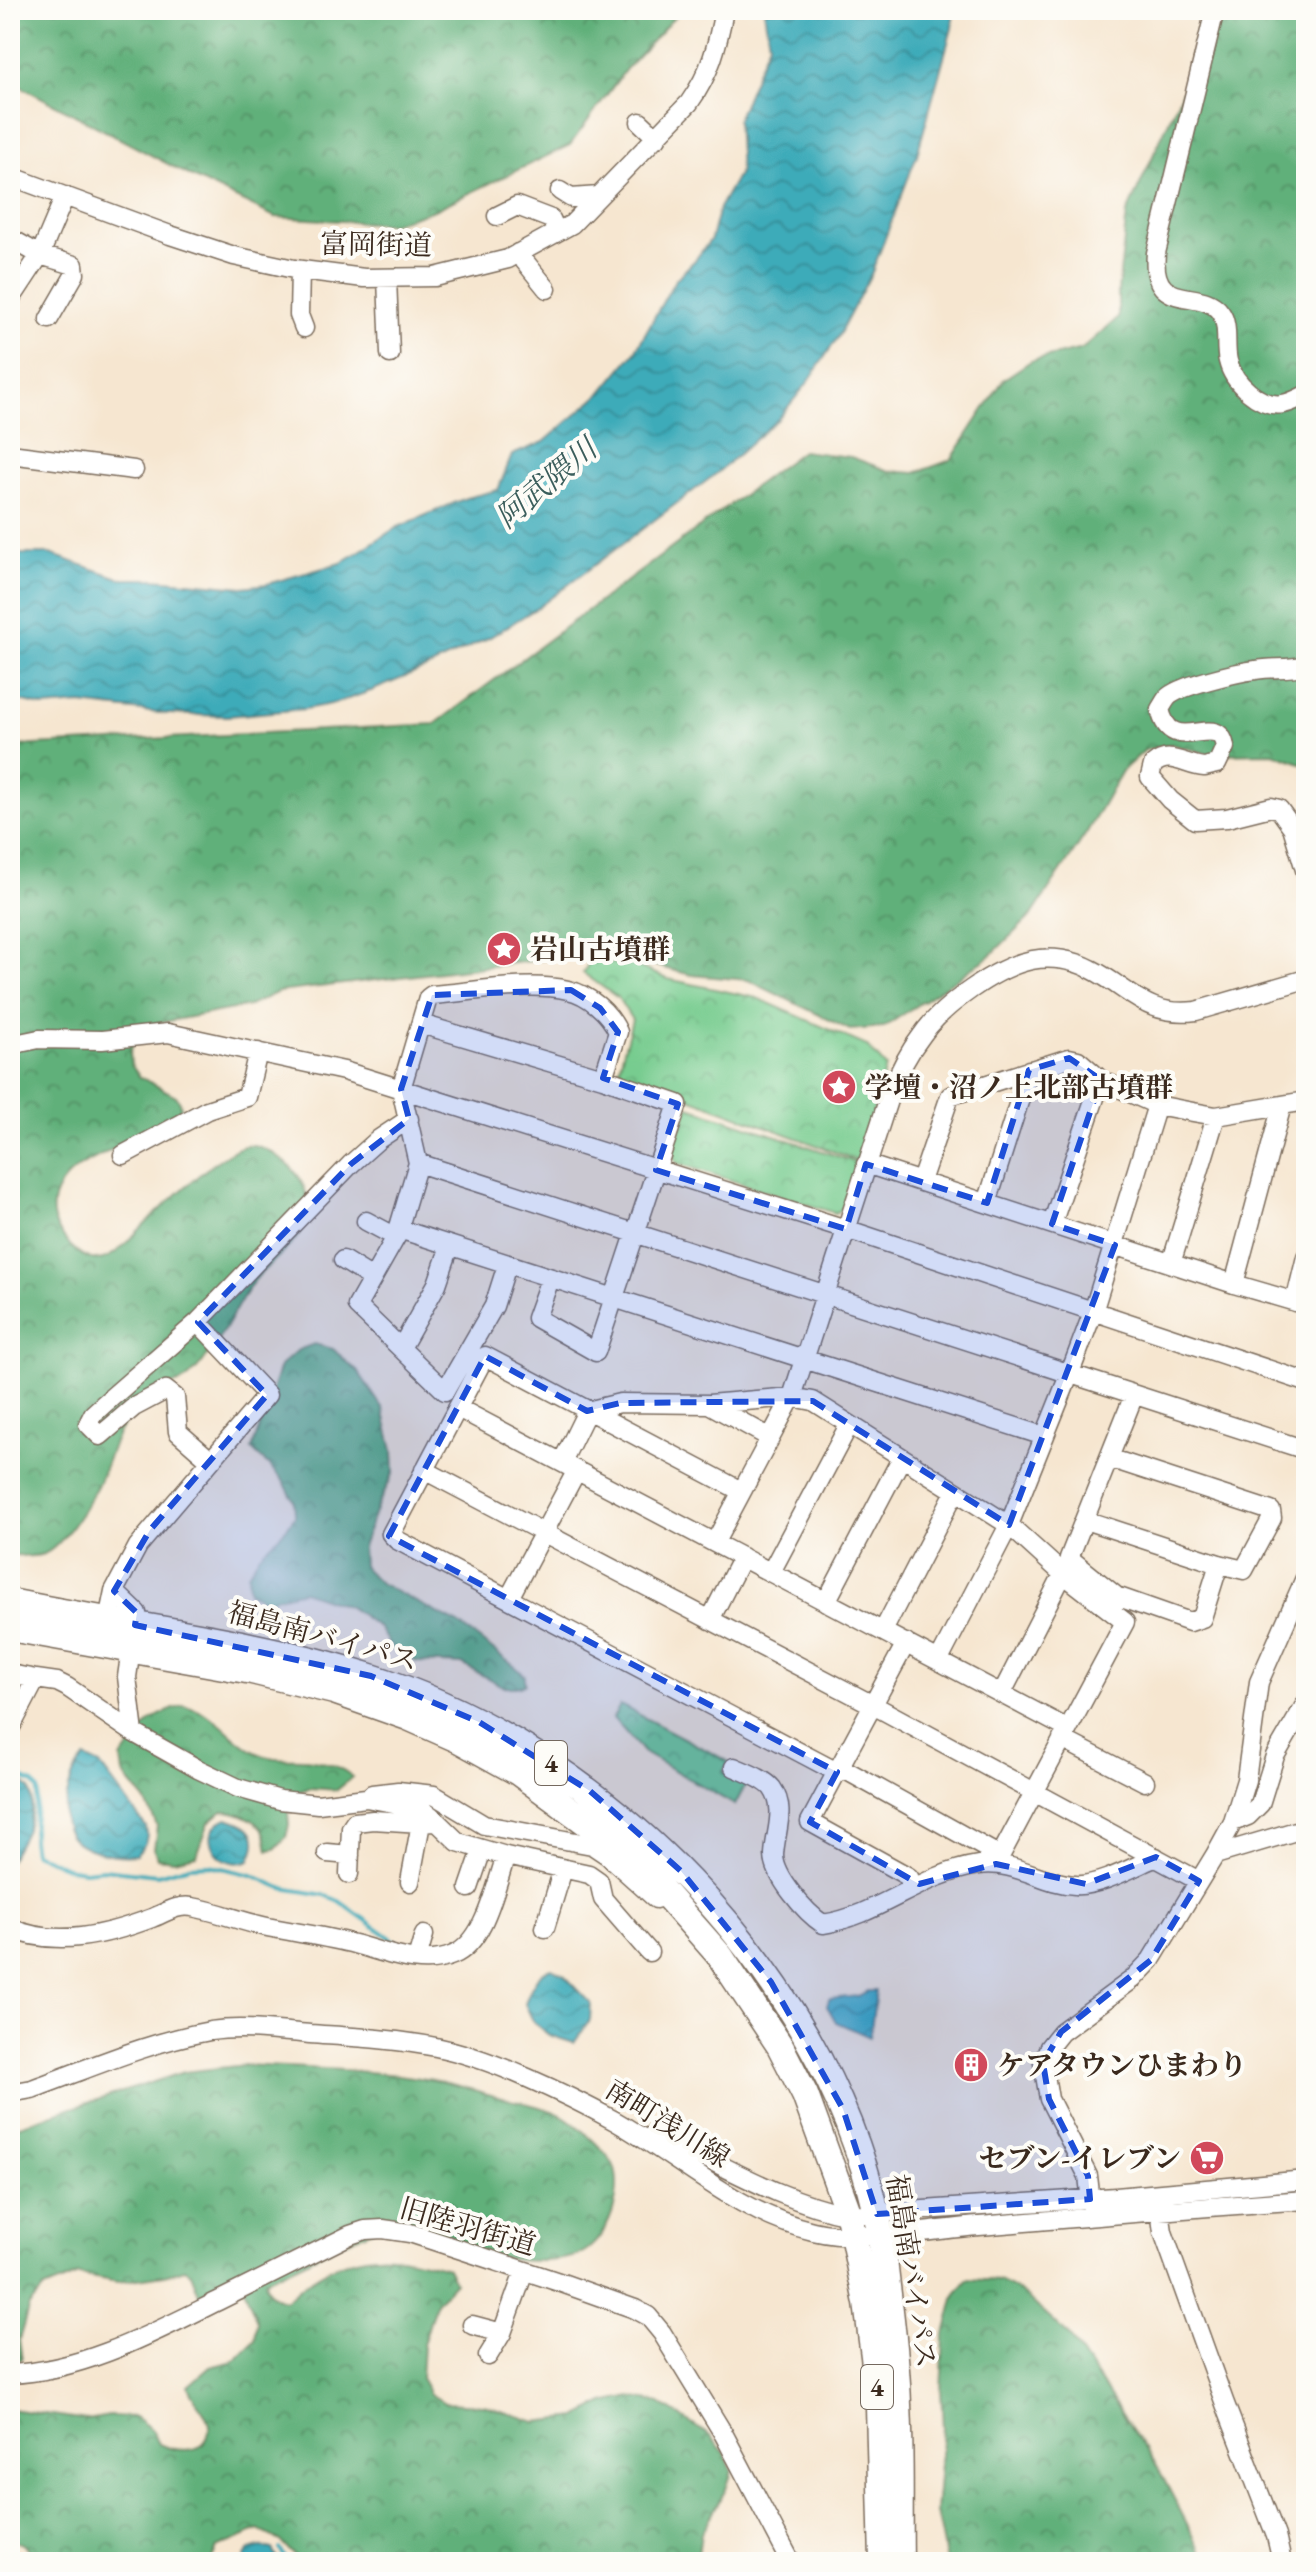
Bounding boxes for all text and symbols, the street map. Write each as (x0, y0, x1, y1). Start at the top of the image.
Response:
street label: 富岡街道 (320, 225, 432, 263)
water label: 阿武隈川 (488, 428, 607, 537)
place icon: 岩山古墳群 (485, 930, 523, 968)
place label: 岩山古墳群 (530, 931, 670, 967)
place icon: 学壇・沼ノ上北部古墳群 (820, 1068, 858, 1106)
place label: 学壇・沼ノ上北部古墳群 (865, 1069, 1173, 1105)
street label: 福島南バイパス (224, 1593, 422, 1679)
road number: 4 (535, 1741, 567, 1785)
building icon: ケアタウンひまわり (952, 2046, 990, 2084)
place label: ケアタウンひまわり (997, 2047, 1247, 2083)
street label: 南町浅川線 (599, 2071, 737, 2175)
supermarket icon: セブン-イレブン (1188, 2139, 1226, 2177)
place label: セブン-イレブン (978, 2140, 1181, 2176)
street label: 福島南バイパス (879, 2172, 945, 2370)
street label: 旧陸羽街道 (396, 2189, 540, 2263)
road number: 4 (861, 2365, 893, 2409)

